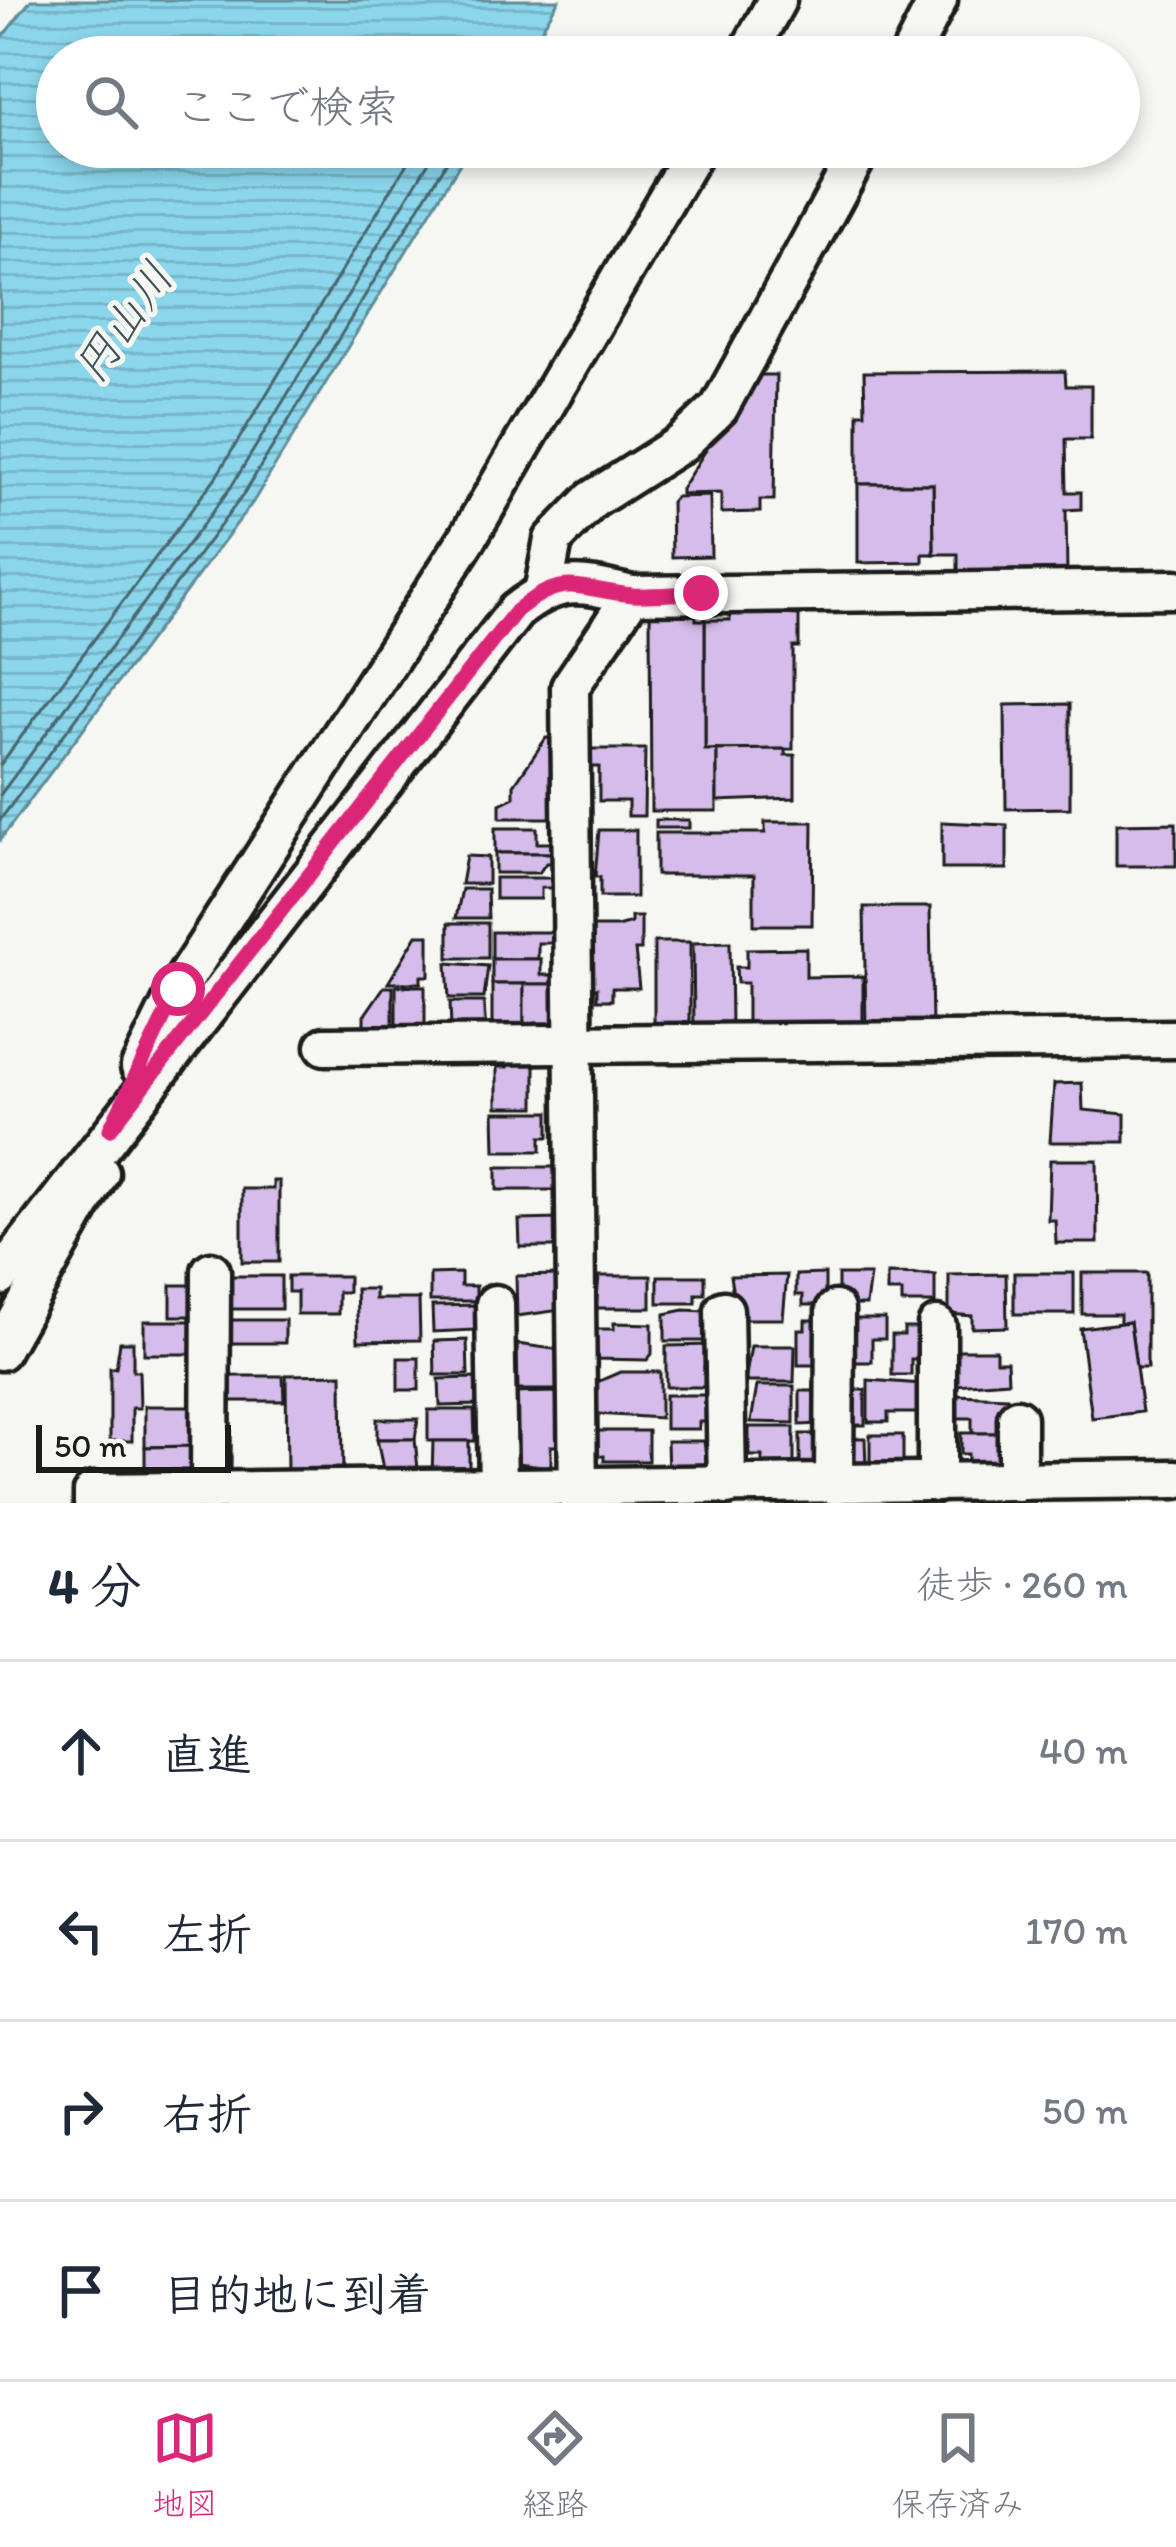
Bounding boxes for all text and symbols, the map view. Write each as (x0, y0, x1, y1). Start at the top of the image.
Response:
search box (36, 36, 1140, 168)
icon: search (78, 69, 144, 135)
text: ここで検索 (174, 79, 399, 133)
water label: 円山川 (62, 251, 184, 393)
route end (674, 566, 728, 620)
route start (151, 962, 205, 1016)
scale bar (36, 1419, 231, 1472)
text: 50 m (54, 1426, 127, 1465)
text: 4 分 (48, 1555, 141, 1616)
text: 徒歩 · 260 m (916, 1561, 1128, 1608)
icon: ahead (48, 1718, 114, 1784)
text: 直進 (162, 1727, 252, 1781)
text: 40 m (1039, 1727, 1128, 1774)
icon: left (48, 1898, 114, 1964)
text: 左折 (162, 1907, 252, 1961)
text: 170 m (1025, 1907, 1128, 1954)
icon: right (48, 2078, 114, 2144)
text: 右折 (162, 2087, 252, 2141)
text: 50 m (1042, 2087, 1128, 2134)
icon: arrive (48, 2258, 114, 2324)
text: 目的地に到着 (162, 2267, 432, 2321)
tab: 地図 (152, 2405, 218, 2525)
tab: 経路 (522, 2405, 588, 2525)
tab: 保存済み (892, 2405, 1024, 2525)

